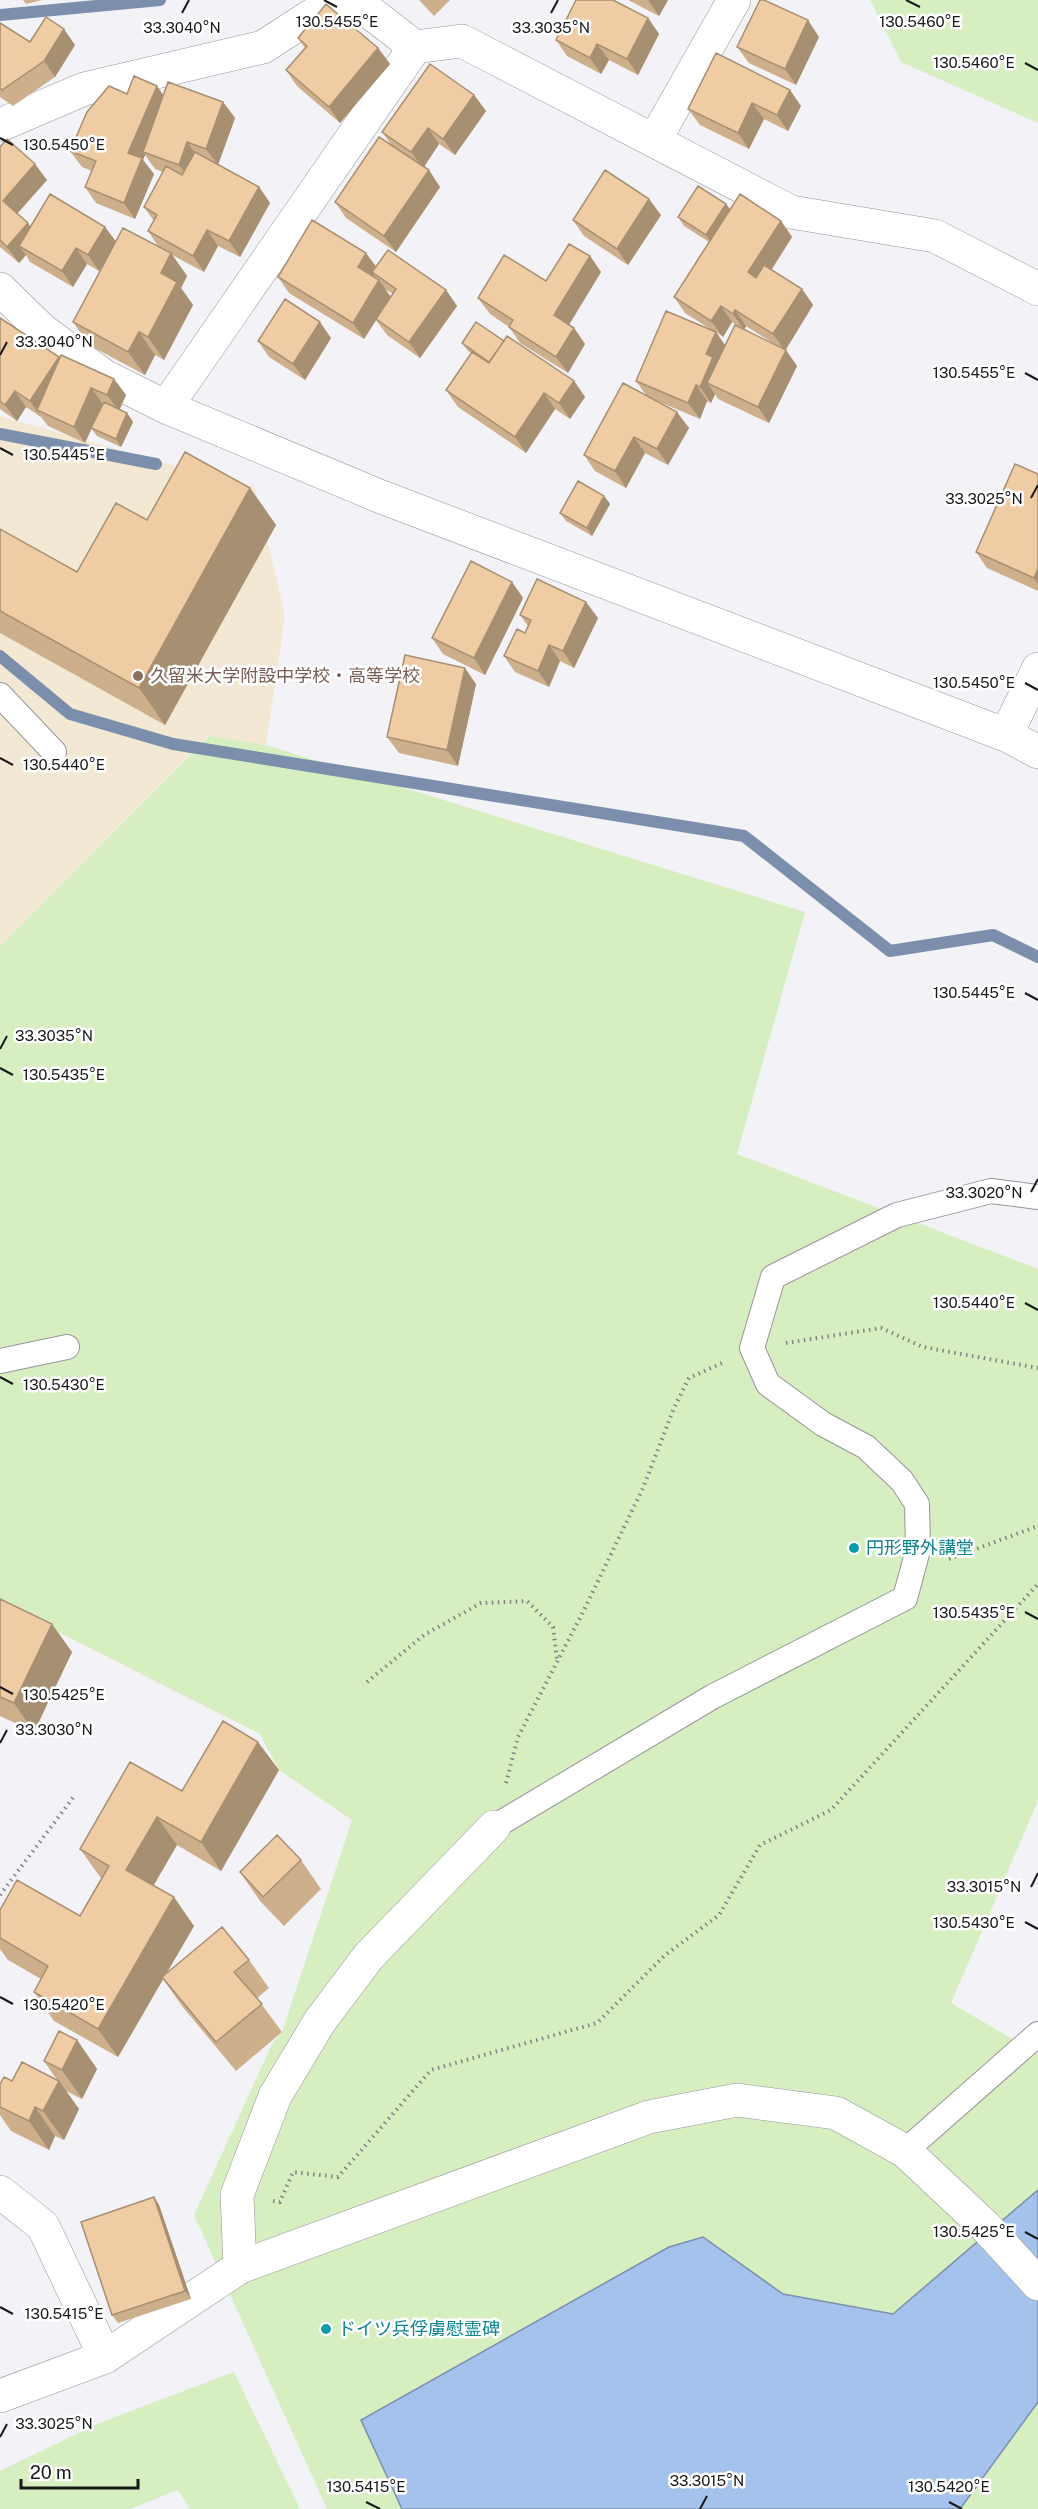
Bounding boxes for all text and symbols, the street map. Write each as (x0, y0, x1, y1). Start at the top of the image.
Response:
text: 130.5455°E (296, 13, 378, 30)
text: 130.5460°E (879, 13, 961, 30)
text: 33.3040°N (143, 19, 221, 36)
text: 33.3035°N (512, 19, 590, 36)
text: 130.5460°E (933, 54, 1015, 71)
text: 130.5450°E (23, 136, 105, 153)
text: 33.3040°N (15, 333, 93, 350)
text: 130.5455°E (933, 364, 1015, 381)
text: 130.5445°E (23, 446, 105, 463)
text: 33.3025°N (945, 490, 1023, 507)
place label: 久留米大学附設中学校・高等学校 (150, 665, 420, 686)
marker: 久留米大学附設中学校・高等学校 (131, 669, 145, 683)
text: 130.5450°E (933, 674, 1015, 691)
text: 130.5440°E (23, 756, 105, 773)
text: 130.5445°E (933, 984, 1015, 1001)
text: 33.3035°N (15, 1027, 93, 1044)
text: 130.5435°E (23, 1066, 105, 1083)
text: 33.3020°N (945, 1184, 1023, 1201)
text: 130.5440°E (933, 1294, 1015, 1311)
text: 130.5430°E (23, 1376, 105, 1393)
place label: 円形野外講堂 (866, 1537, 974, 1558)
marker: 円形野外講堂 (847, 1541, 861, 1555)
text: 130.5435°E (933, 1604, 1015, 1621)
text: 130.5425°E (23, 1686, 105, 1703)
text: 33.3030°N (15, 1721, 93, 1738)
text: 33.3015°N (947, 1878, 1021, 1895)
text: 130.5430°E (933, 1914, 1015, 1931)
text: 130.5420°E (23, 1996, 105, 2013)
text: 130.5425°E (933, 2223, 1015, 2240)
text: 130.5415°E (24, 2305, 104, 2322)
place label: ドイツ兵俘虜慰霊碑 (338, 2318, 500, 2339)
marker: ドイツ兵俘虜慰霊碑 (319, 2322, 333, 2336)
text: 33.3025°N (15, 2415, 93, 2432)
scale bar (21, 2452, 138, 2490)
text: 20 m (30, 2462, 72, 2483)
text: 33.3015°N (670, 2472, 744, 2489)
text: 130.5415°E (326, 2478, 406, 2495)
text: 130.5420°E (908, 2478, 990, 2495)

